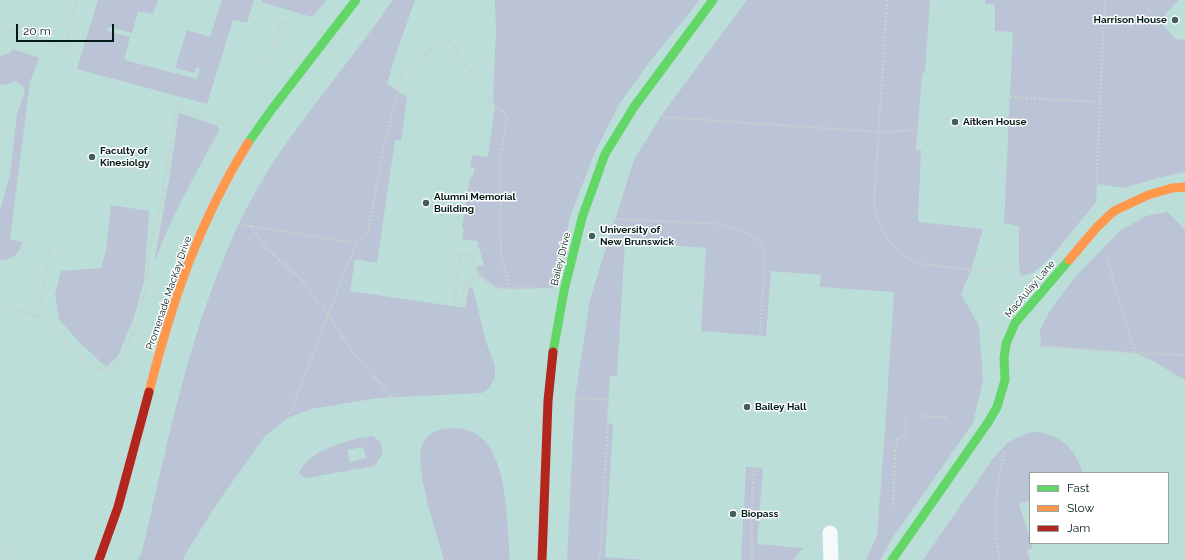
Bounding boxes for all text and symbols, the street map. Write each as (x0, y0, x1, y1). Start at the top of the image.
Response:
place label: Harrison House (1094, 14, 1167, 26)
marker: Harrison House (1170, 15, 1180, 25)
scale bar (18, 16, 116, 42)
text: 20 m (23, 24, 51, 38)
place label: Aitken House (963, 116, 1026, 128)
marker: Aitken House (950, 117, 960, 127)
place label: Faculty of Kinesiolgy (100, 145, 150, 168)
marker: Faculty of Kinesiolgy (87, 152, 97, 162)
place label: Alumni Memorial Building (434, 191, 516, 214)
marker: Alumni Memorial Building (421, 198, 431, 208)
place label: University of New Brunswick (600, 224, 674, 248)
street label: Bailey Drive (549, 231, 573, 287)
marker: University of New Brunswick (587, 231, 597, 241)
street label: Promenade MacKay Drive (144, 234, 194, 352)
street label: MacAulay Lane (1003, 258, 1057, 320)
place label: Bailey Hall (755, 401, 806, 413)
marker: Bailey Hall (742, 402, 752, 412)
legend (1029, 472, 1169, 544)
text: Fast (1067, 481, 1090, 495)
text: Slow (1067, 501, 1094, 515)
place label: Biopass (741, 508, 778, 520)
marker: Biopass (728, 509, 738, 519)
text: Jam (1067, 521, 1090, 535)

